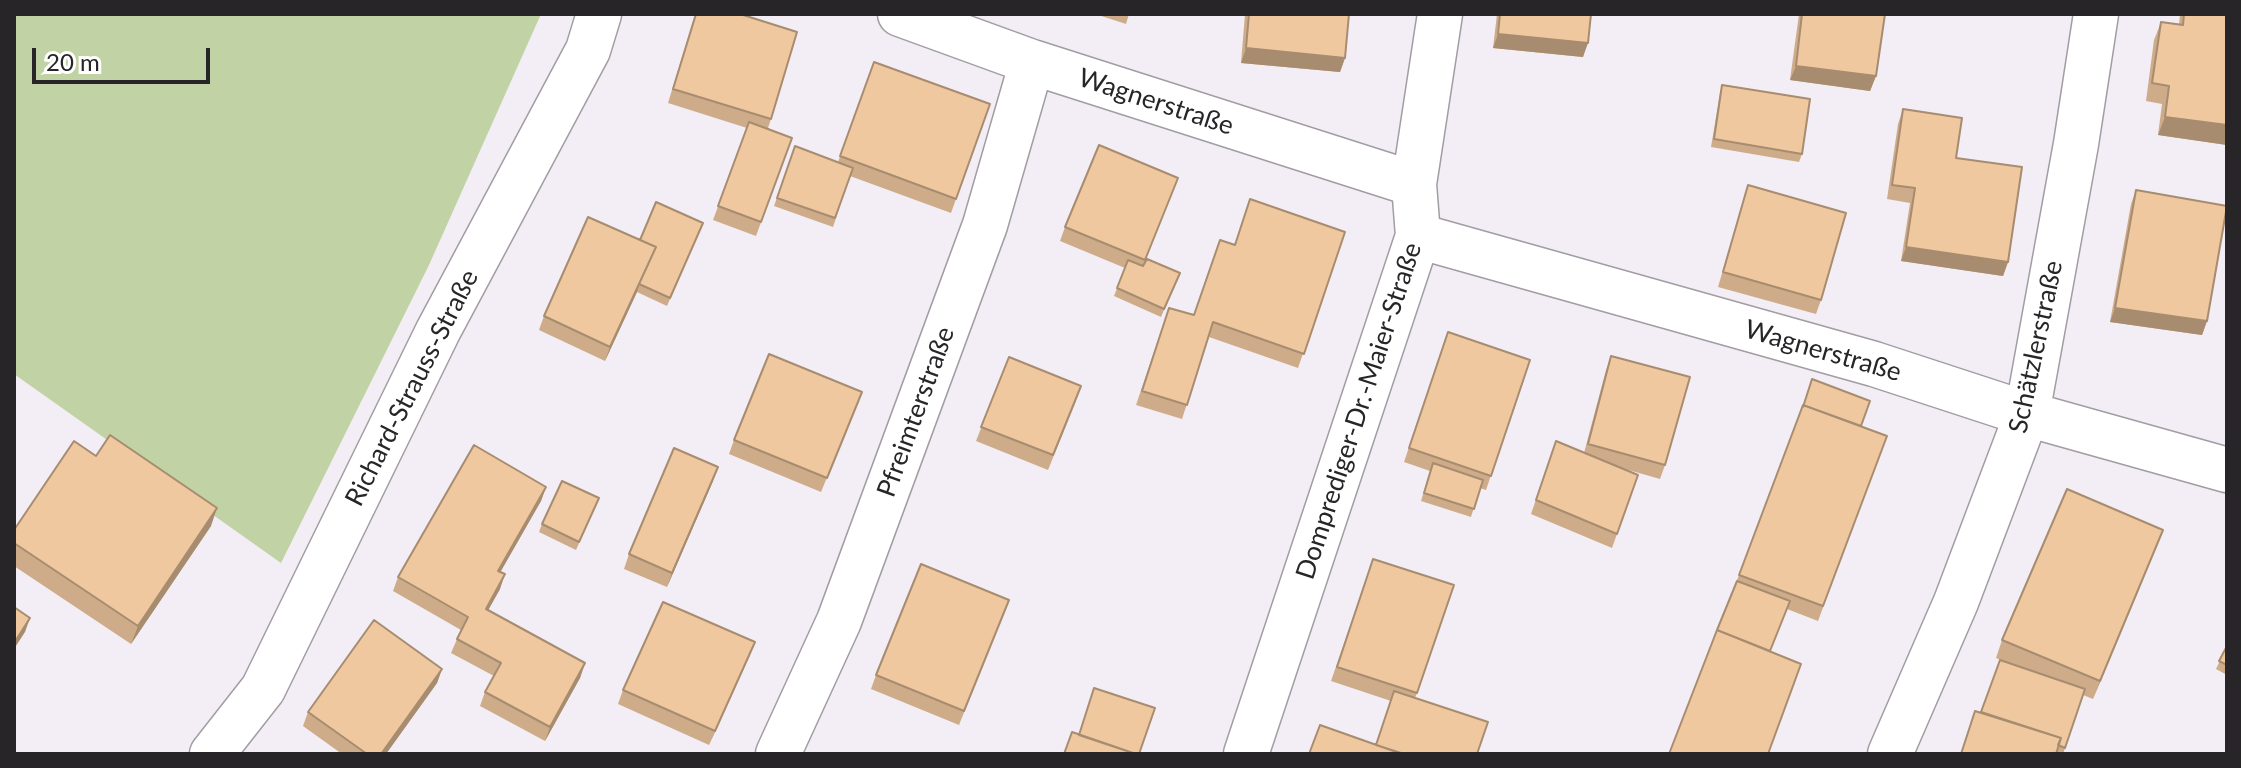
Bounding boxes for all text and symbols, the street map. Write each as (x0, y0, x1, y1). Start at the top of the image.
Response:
scale bar (36, 32, 214, 82)
text: 20 m (46, 47, 100, 76)
street label: Wagnerstraße (1075, 62, 1237, 142)
street label: Domprediger-Dr.-Maier-Straße (1290, 239, 1428, 583)
street label: Schätzlerstraße (2002, 258, 2070, 436)
street label: Richard-Strauss-Straße (339, 265, 485, 511)
street label: Wagnerstraße (1741, 314, 1905, 388)
street label: Pfreimterstraße (871, 323, 961, 501)

